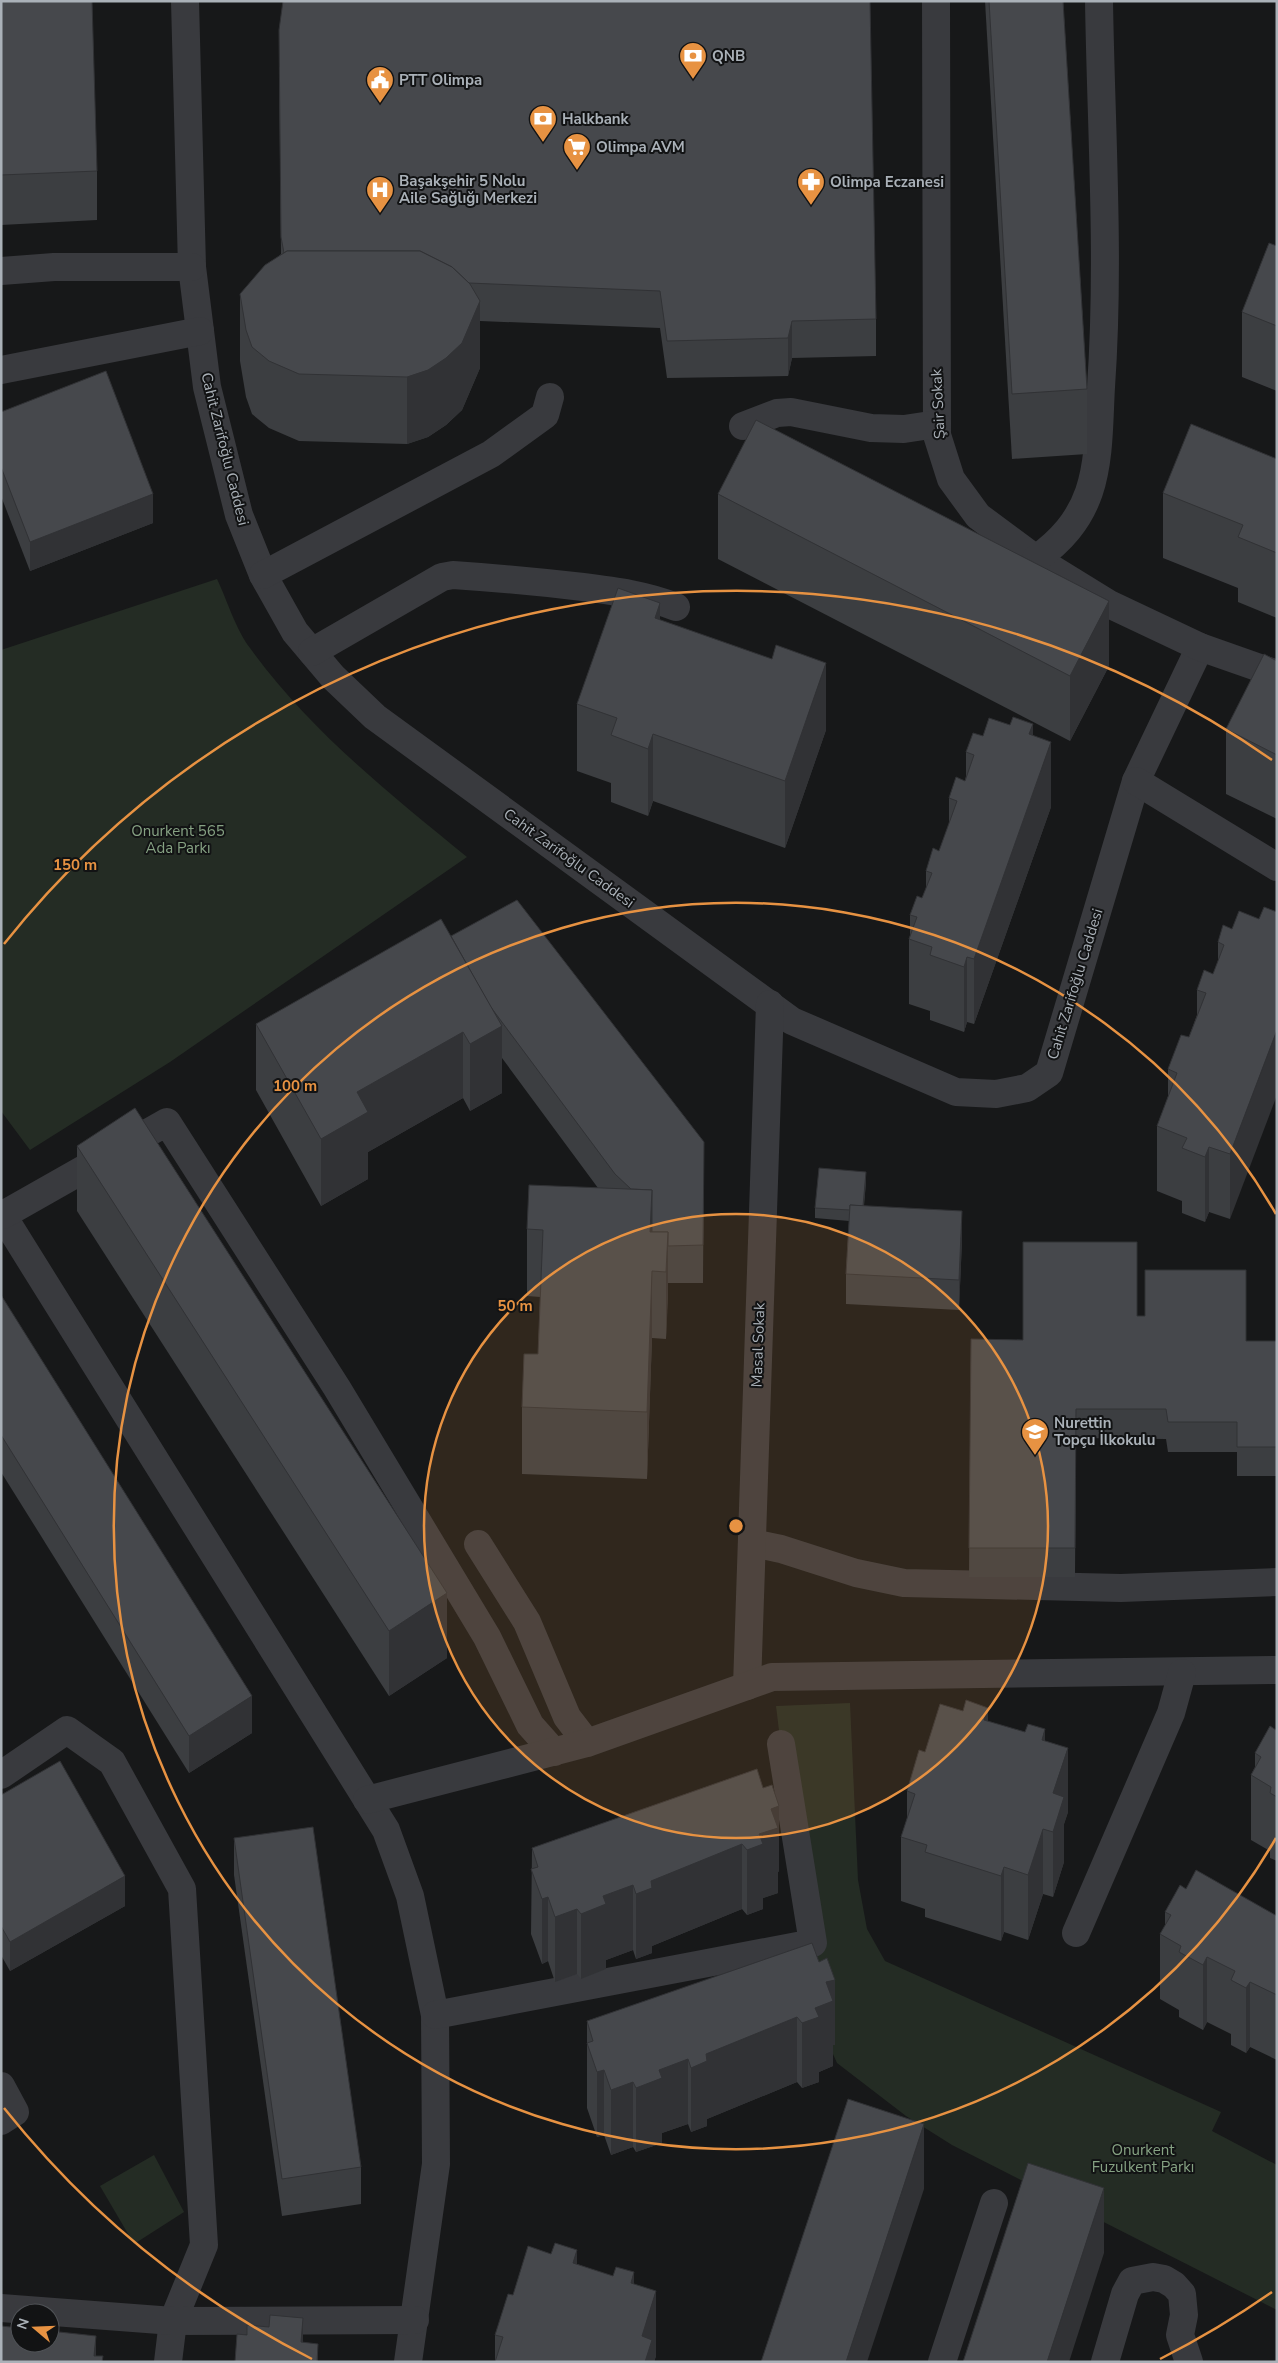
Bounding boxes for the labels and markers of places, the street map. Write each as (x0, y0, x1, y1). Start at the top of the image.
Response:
bank icon: QNB (678, 41, 708, 80)
place label: QNB (712, 46, 745, 66)
public building icon: PTT Olimpa (365, 65, 395, 104)
place label: PTT Olimpa (399, 70, 482, 90)
bank icon: Halkbank (528, 104, 558, 143)
place label: Halkbank (562, 109, 630, 129)
supermarket icon: Olimpa AVM (562, 132, 592, 171)
place label: Olimpa AVM (596, 137, 685, 157)
pharmacy icon: Olimpa Eczanesi (796, 167, 826, 206)
place label: Başakşehir 5 Nolu Aile Sağlığı Merkezi (399, 171, 537, 208)
place label: Olimpa Eczanesi (830, 172, 944, 192)
hospital icon: Başakşehir 5 Nolu Aile Sağlığı Merkezi (365, 175, 395, 214)
place label: Nurettin Topçu İlkokulu (1054, 1413, 1155, 1450)
school or university icon: Nurettin Topçu İlkokulu (1020, 1417, 1050, 1456)
centre of rings (727, 1517, 745, 1535)

